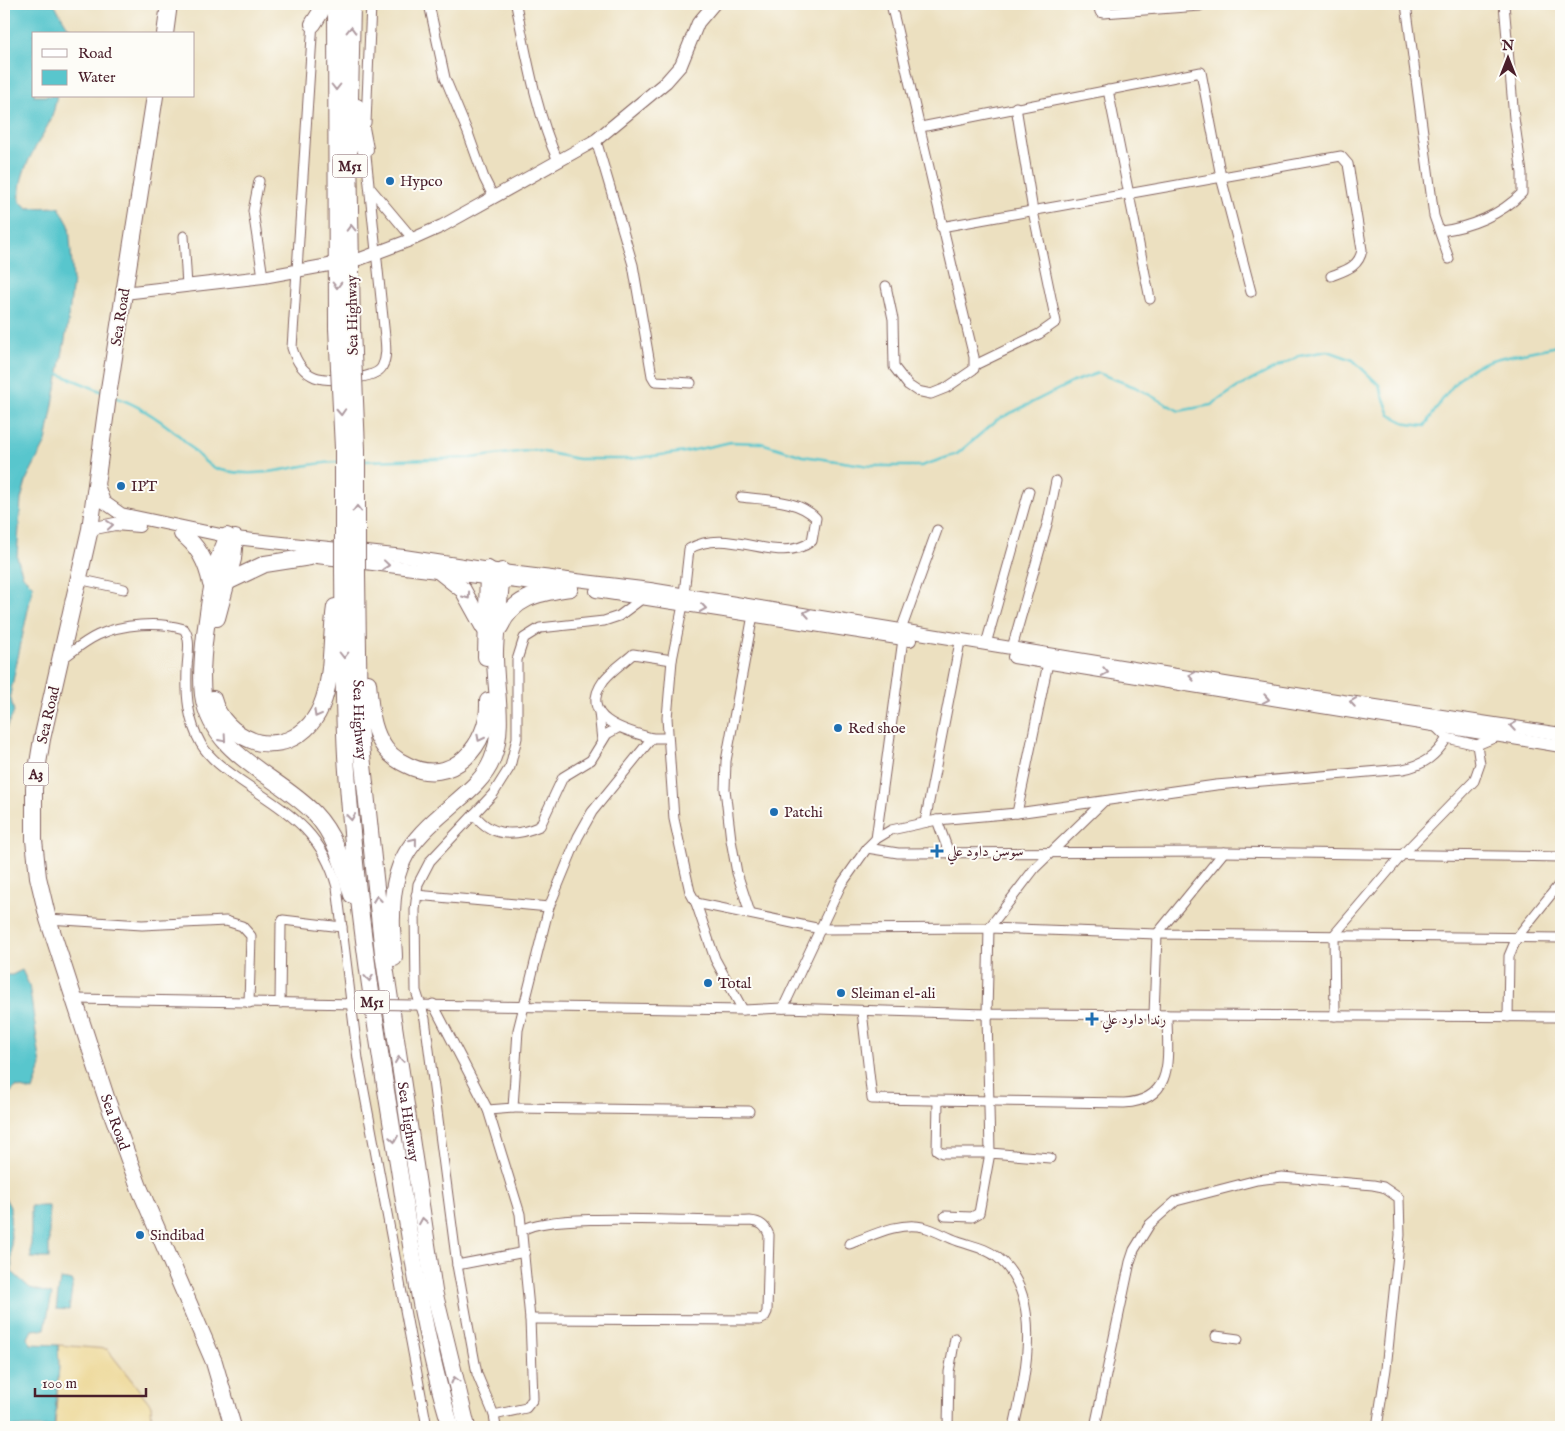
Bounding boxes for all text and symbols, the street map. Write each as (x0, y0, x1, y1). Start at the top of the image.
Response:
one-way arrow (346, 26, 356, 34)
legend (32, 32, 195, 98)
north arrow (1482, 32, 1532, 82)
text: N (1501, 37, 1514, 55)
text: Road (78, 44, 113, 63)
text: Water (78, 68, 116, 87)
one-way arrow (331, 84, 341, 92)
road number: M51 (332, 154, 368, 178)
place label: Hypco (400, 172, 443, 191)
marker: Hypco (384, 175, 396, 187)
one-way arrow (345, 224, 356, 232)
street label: Sea Highway (342, 274, 363, 355)
one-way arrow (332, 282, 342, 289)
street label: Sea Road (107, 286, 135, 347)
one-way arrow (336, 408, 346, 416)
place label: IPT (131, 477, 157, 496)
marker: IPT (115, 480, 127, 492)
one-way arrow (352, 505, 362, 512)
one-way arrow (107, 520, 115, 531)
one-way arrow (382, 559, 390, 570)
one-way arrow (461, 590, 470, 600)
one-way arrow (699, 602, 707, 613)
one-way arrow (803, 609, 812, 619)
one-way arrow (339, 652, 349, 659)
one-way arrow (1101, 667, 1110, 677)
one-way arrow (1188, 671, 1197, 682)
street label: Sea Highway (348, 679, 372, 762)
street label: Sea Road (33, 684, 65, 746)
one-way arrow (1261, 694, 1270, 704)
one-way arrow (1348, 697, 1356, 708)
one-way arrow (314, 708, 324, 717)
place label: Red shoe (848, 719, 906, 738)
marker: Red shoe (832, 722, 844, 734)
one-way arrow (1509, 722, 1518, 732)
one-way arrow (217, 733, 226, 742)
one-way arrow (476, 733, 486, 742)
road number: A3 (24, 762, 48, 786)
place label: Patchi (784, 803, 823, 822)
marker: Patchi (768, 806, 780, 818)
one-way arrow (345, 813, 356, 821)
one-way arrow (408, 838, 417, 847)
place label: سوسن داود علي (947, 842, 1024, 865)
marker: سوسن داود علي (931, 845, 943, 857)
one-way arrow (372, 895, 383, 903)
place label: Total (718, 974, 752, 993)
one-way arrow (363, 975, 374, 983)
marker: Total (702, 977, 714, 989)
place label: Sleiman el-ali (851, 984, 936, 1003)
marker: Sleiman el-ali (835, 987, 847, 999)
road number: M51 (354, 990, 390, 1014)
place label: رندا داود علي (1102, 1010, 1166, 1033)
marker: رندا داود علي (1086, 1013, 1098, 1025)
one-way arrow (395, 1056, 405, 1064)
street label: Sea Highway (393, 1081, 423, 1164)
street label: Sea Road (96, 1092, 134, 1154)
one-way arrow (388, 1135, 398, 1143)
one-way arrow (419, 1216, 429, 1225)
place label: Sindibad (150, 1226, 205, 1245)
marker: Sindibad (134, 1229, 146, 1241)
scale bar (35, 1366, 146, 1398)
text: 100 m (42, 1374, 78, 1393)
one-way arrow (450, 1376, 461, 1385)

